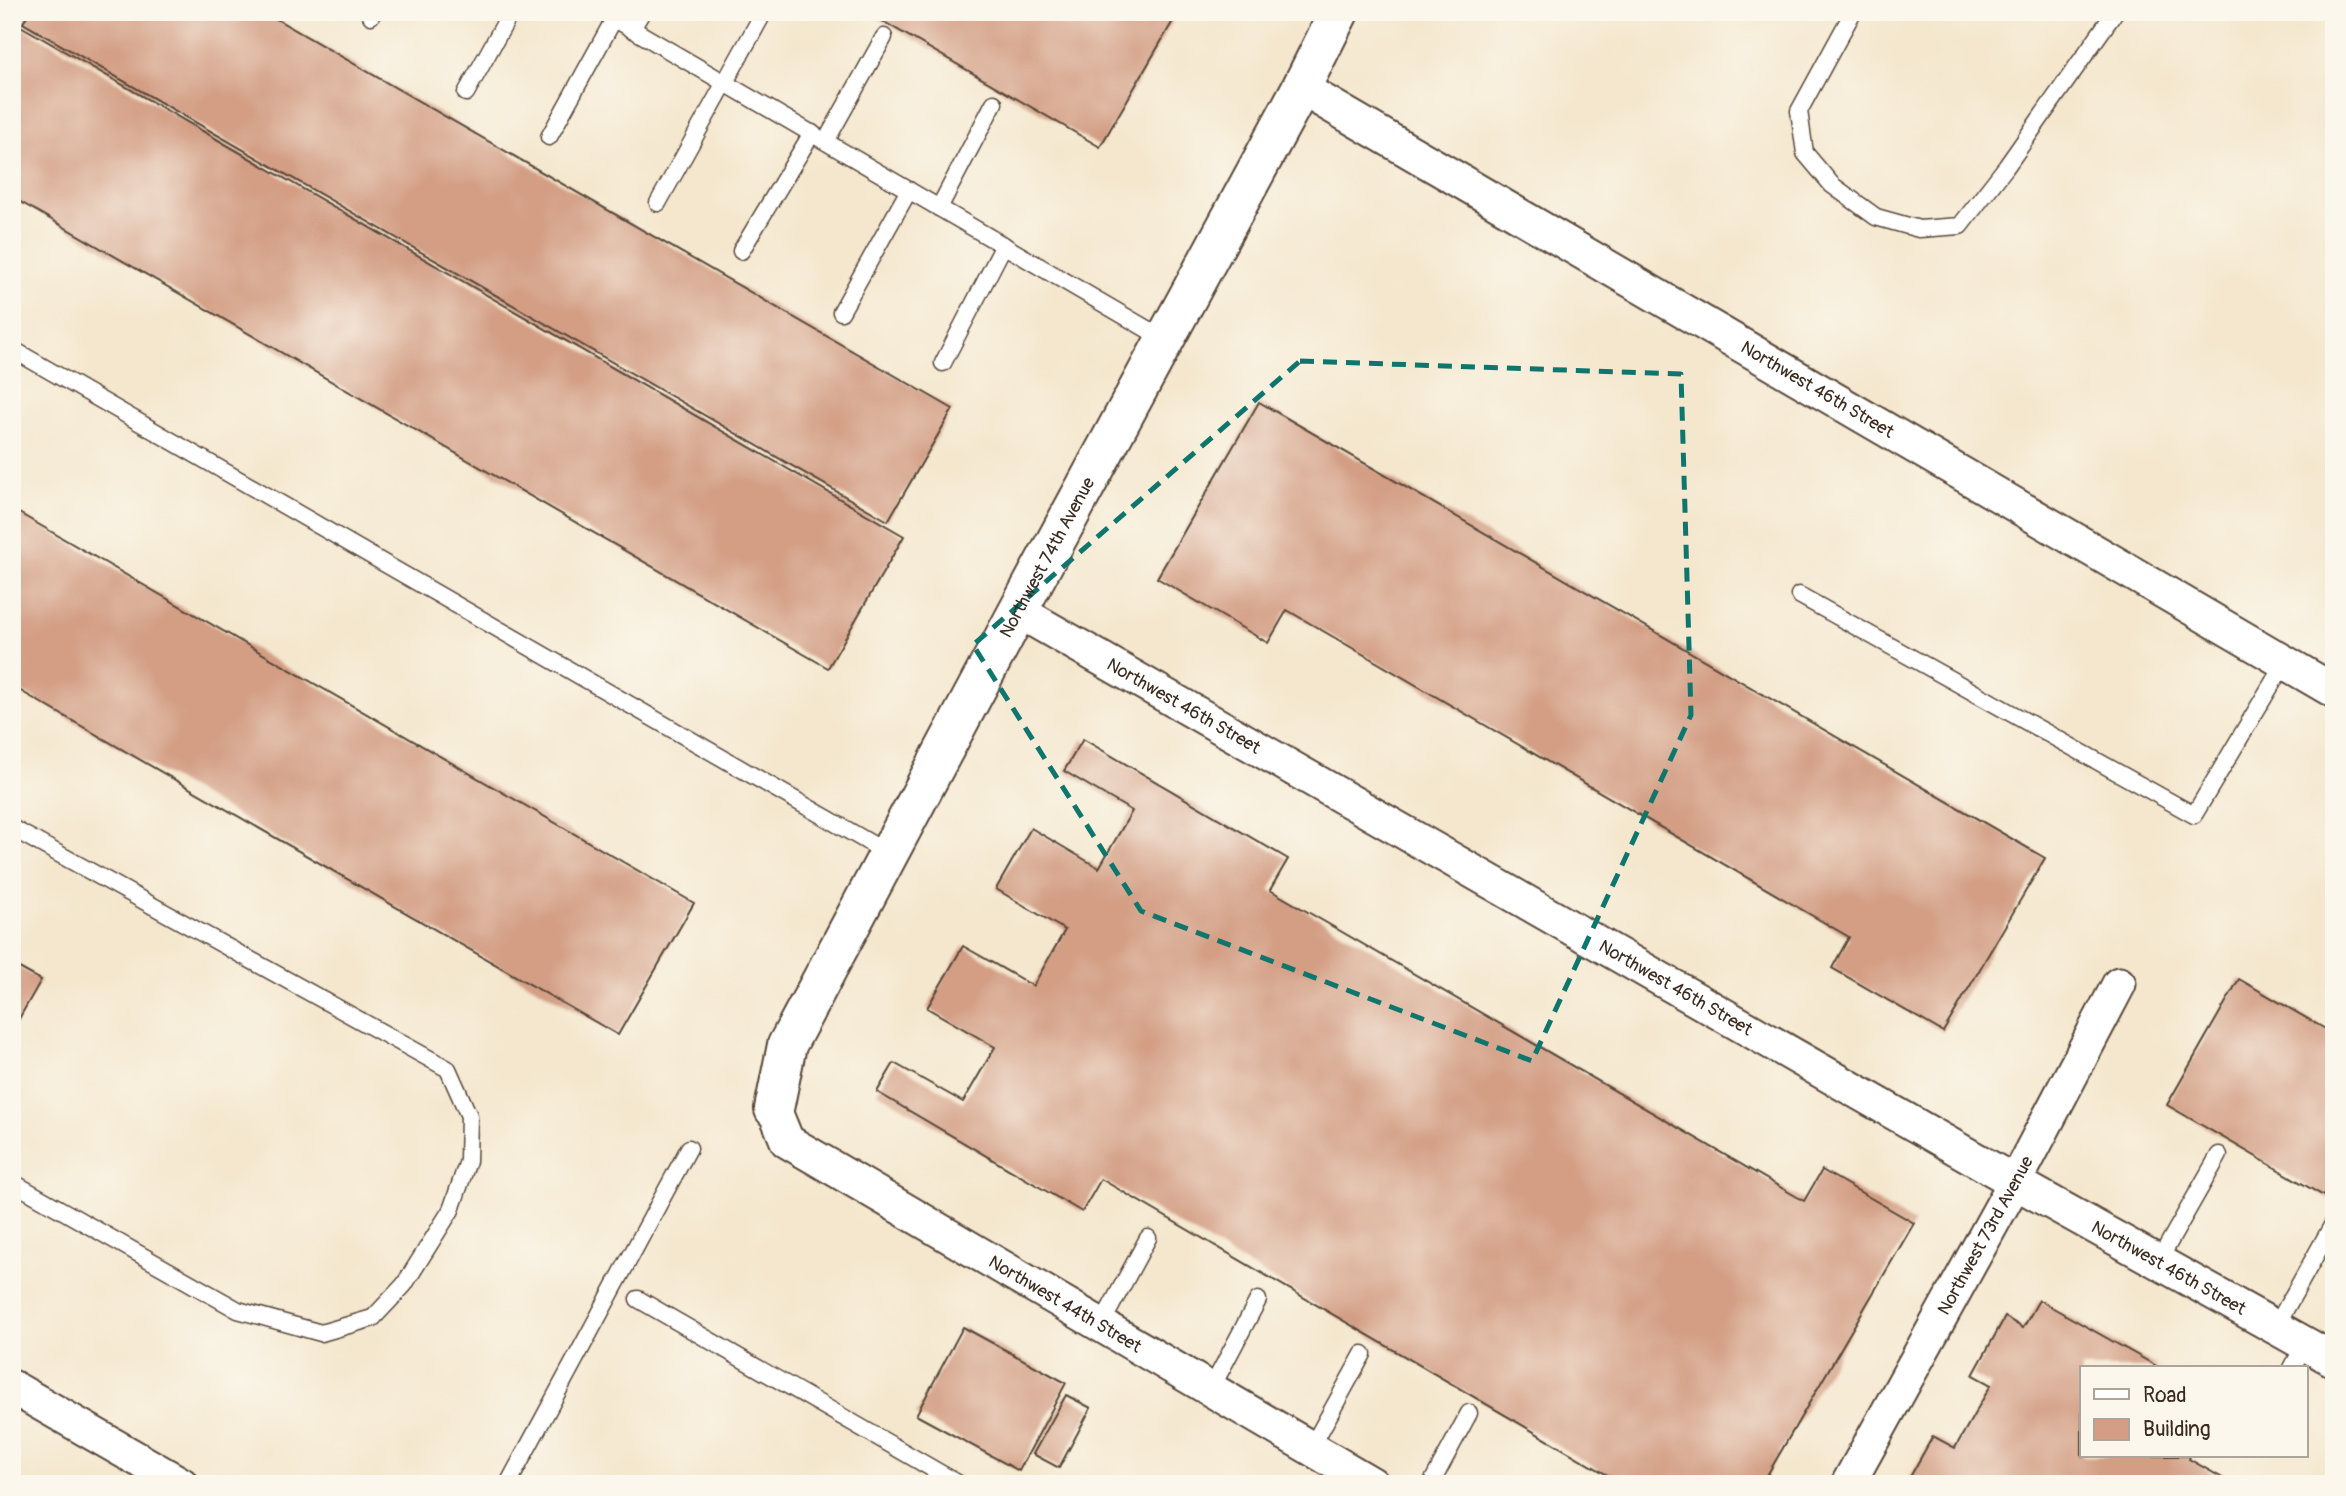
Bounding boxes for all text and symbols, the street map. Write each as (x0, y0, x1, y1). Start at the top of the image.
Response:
street label: Northwest 46th Street (1736, 336, 1899, 444)
street label: Northwest 74th Avenue (995, 473, 1100, 642)
street label: Northwest 46th Street (1102, 653, 1265, 760)
street label: Northwest 46th Street (1594, 935, 1757, 1042)
street label: Northwest 73rd Avenue (1933, 1152, 2039, 1319)
street label: Northwest 46th Street (2087, 1216, 2251, 1321)
street label: Northwest 44th Street (984, 1251, 1146, 1359)
legend (2080, 1366, 2308, 1458)
text: Road (2143, 1382, 2187, 1409)
text: Building (2143, 1416, 2210, 1443)

